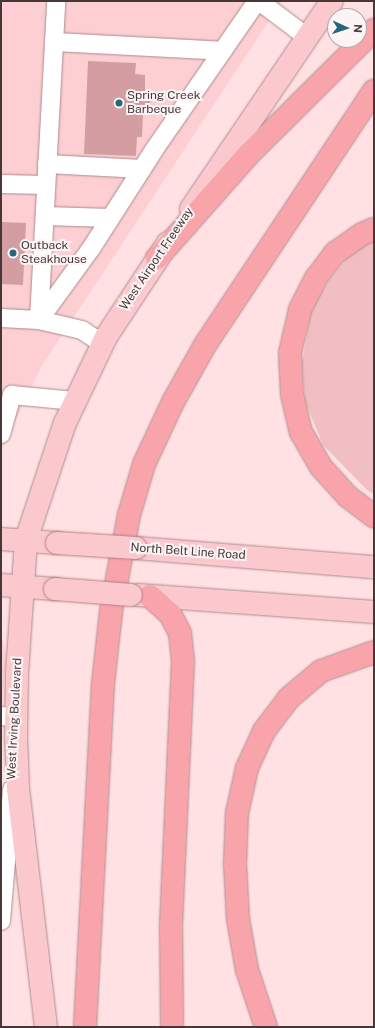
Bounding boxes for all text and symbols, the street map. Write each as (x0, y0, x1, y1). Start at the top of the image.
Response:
north arrow (327, 8, 367, 48)
text: N (352, 24, 364, 33)
place label: Spring Creek Barbeque (127, 89, 200, 117)
marker: Spring Creek Barbeque (114, 98, 124, 108)
street label: West Airport Freeway (117, 205, 197, 313)
place label: Outback Steakhouse (21, 239, 87, 267)
marker: Outback Steakhouse (8, 248, 18, 258)
street label: North Belt Line Road (130, 541, 246, 563)
street label: West Irving Boulevard (5, 658, 25, 780)

